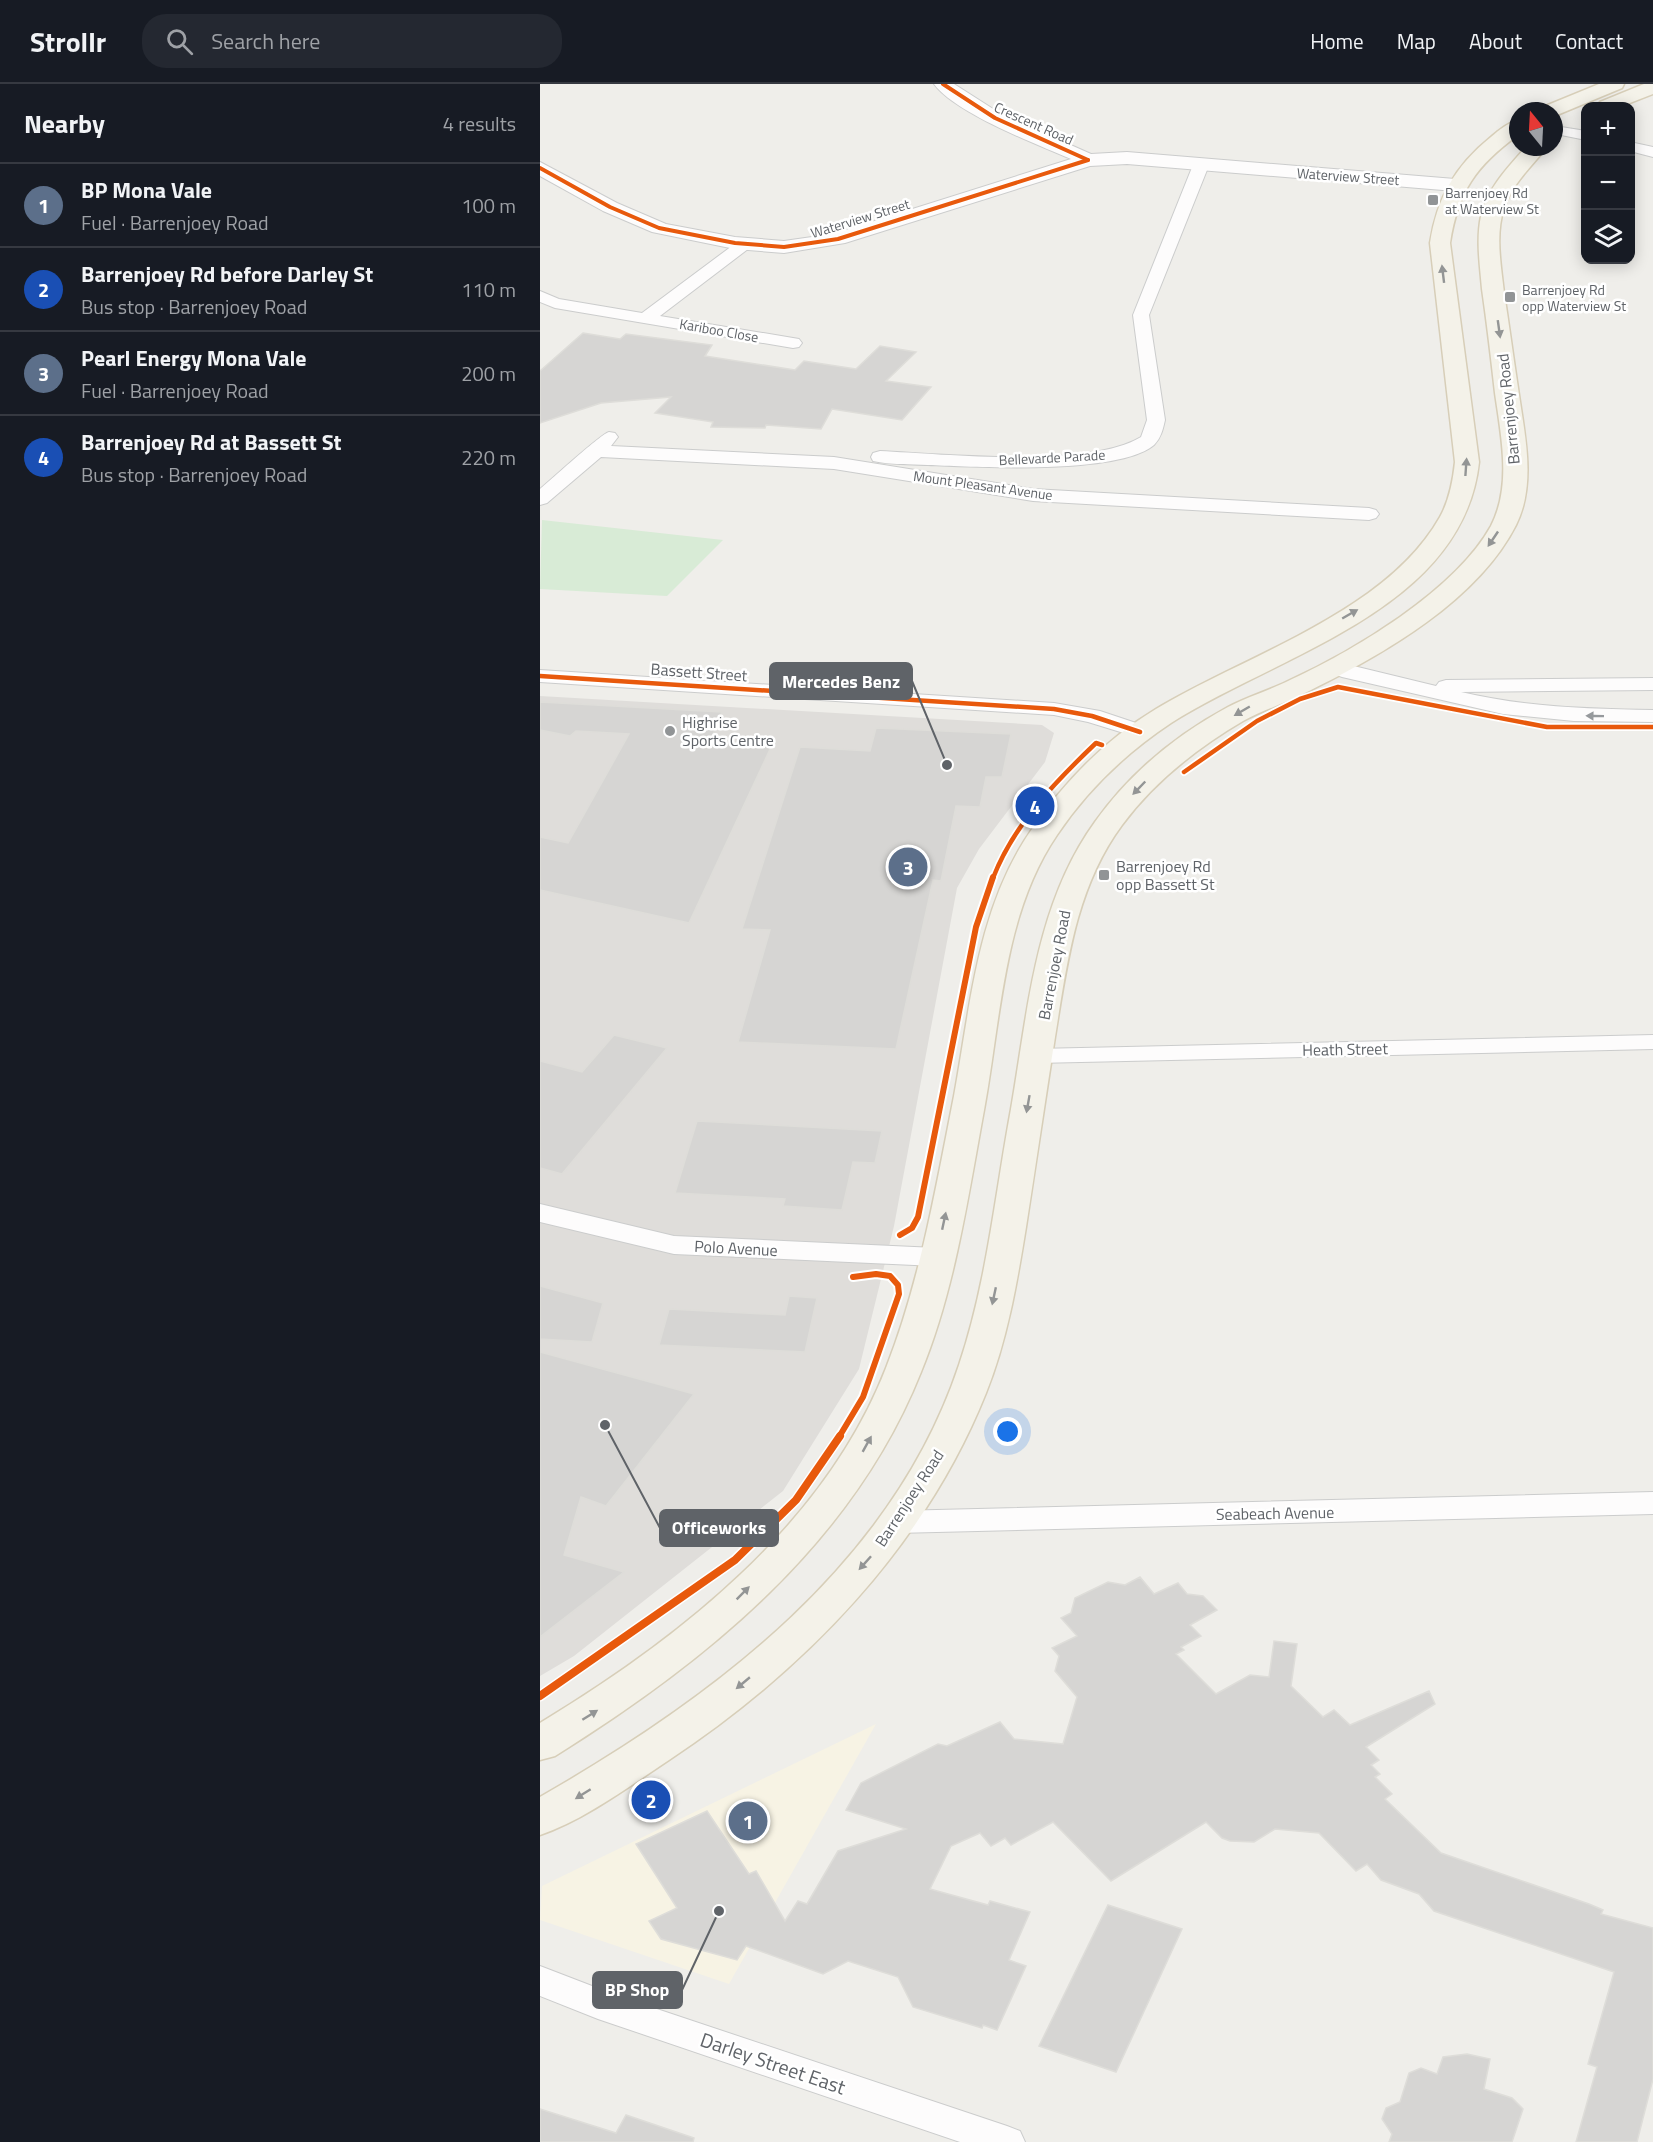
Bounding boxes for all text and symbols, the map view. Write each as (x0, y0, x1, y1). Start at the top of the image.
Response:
search box (142, 14, 562, 68)
text: Strollr (30, 20, 106, 63)
text: Search here (211, 24, 320, 58)
icon: search (163, 25, 196, 58)
text: Home (1310, 25, 1364, 57)
text: Map (1397, 25, 1436, 57)
text: About (1469, 25, 1522, 57)
text: Contact (1555, 25, 1623, 57)
street label: Crescent Road (991, 96, 1077, 150)
north arrow (1509, 102, 1563, 156)
map controls (1581, 102, 1635, 264)
button: + (1581, 102, 1635, 156)
text: Nearby (24, 104, 105, 143)
text: 4 results (443, 108, 516, 139)
button: − (1581, 156, 1635, 210)
street label: Waterview Street (1296, 162, 1400, 190)
text: BP Mona Vale (81, 173, 212, 207)
place label: Barrenjoey Rd at Waterview St (1445, 182, 1539, 219)
text: 1 (38, 190, 49, 221)
text: 100 m (461, 190, 516, 221)
street label: Waterview Street (808, 193, 912, 243)
marker: Barrenjoey Rd at Waterview St (1426, 193, 1440, 207)
text: Fuel · Barrenjoey Road (81, 207, 269, 238)
button: layers (1581, 210, 1635, 264)
text: Barrenjoey Rd before Darley St (81, 257, 373, 291)
one-way arrow (1439, 264, 1448, 283)
text: 2 (38, 274, 49, 305)
text: 110 m (461, 274, 516, 305)
place label: Barrenjoey Rd opp Waterview St (1522, 279, 1626, 316)
marker: Barrenjoey Rd opp Waterview St (1503, 290, 1517, 304)
text: Bus stop · Barrenjoey Road (81, 291, 307, 322)
street label: Kariboo Close (678, 313, 760, 347)
one-way arrow (1495, 320, 1504, 339)
text: Pearl Energy Mona Vale (81, 341, 307, 375)
street label: Barrenjoey Road (1490, 352, 1526, 466)
text: 3 (38, 358, 49, 389)
text: 200 m (461, 358, 516, 389)
text: Fuel · Barrenjoey Road (81, 375, 269, 406)
text: Barrenjoey Rd at Bassett St (81, 425, 342, 459)
text: 4 (38, 442, 49, 473)
text: 220 m (461, 442, 516, 473)
street label: Bellevarde Parade (998, 444, 1106, 470)
one-way arrow (1461, 458, 1470, 477)
text: Bus stop · Barrenjoey Road (81, 459, 307, 490)
street label: Mount Pleasant Avenue (912, 465, 1054, 505)
one-way arrow (1487, 531, 1499, 547)
one-way arrow (1342, 609, 1358, 620)
street label: Bassett Street (650, 657, 748, 687)
callout: Mercedes Benz (770, 663, 912, 699)
text: Mercedes Benz (782, 668, 900, 695)
one-way arrow (1234, 706, 1250, 717)
place label: Highrise Sports Centre (682, 710, 774, 752)
one-way arrow (1585, 711, 1604, 721)
marker: Highrise Sports Centre (663, 724, 677, 738)
one-way arrow (1132, 781, 1146, 796)
pin: 4 (1016, 784, 1054, 828)
pin: 3 (888, 844, 928, 890)
place label: Barrenjoey Rd opp Bassett St (1116, 854, 1215, 896)
marker: Barrenjoey Rd opp Bassett St (1097, 868, 1111, 882)
street label: Barrenjoey Road (1032, 908, 1076, 1022)
street label: Heath Street (1302, 1036, 1388, 1062)
one-way arrow (1023, 1095, 1032, 1114)
one-way arrow (940, 1212, 949, 1231)
street label: Polo Avenue (694, 1234, 778, 1262)
one-way arrow (989, 1287, 998, 1306)
your location (993, 1417, 1022, 1446)
one-way arrow (862, 1435, 872, 1452)
street label: Barrenjoey Road (869, 1445, 949, 1551)
street label: Seabeach Avenue (1216, 1500, 1334, 1526)
callout: Officeworks (660, 1510, 778, 1546)
text: Officeworks (672, 1514, 766, 1541)
one-way arrow (859, 1555, 872, 1570)
one-way arrow (735, 1587, 749, 1601)
one-way arrow (735, 1676, 751, 1689)
one-way arrow (582, 1709, 598, 1720)
pin: 2 (632, 1778, 670, 1822)
one-way arrow (575, 1788, 591, 1799)
pin: 1 (728, 1798, 768, 1844)
callout: BP Shop (593, 1972, 682, 2008)
text: BP Shop (605, 1976, 670, 2003)
street label: Darley Street East (696, 2024, 850, 2102)

